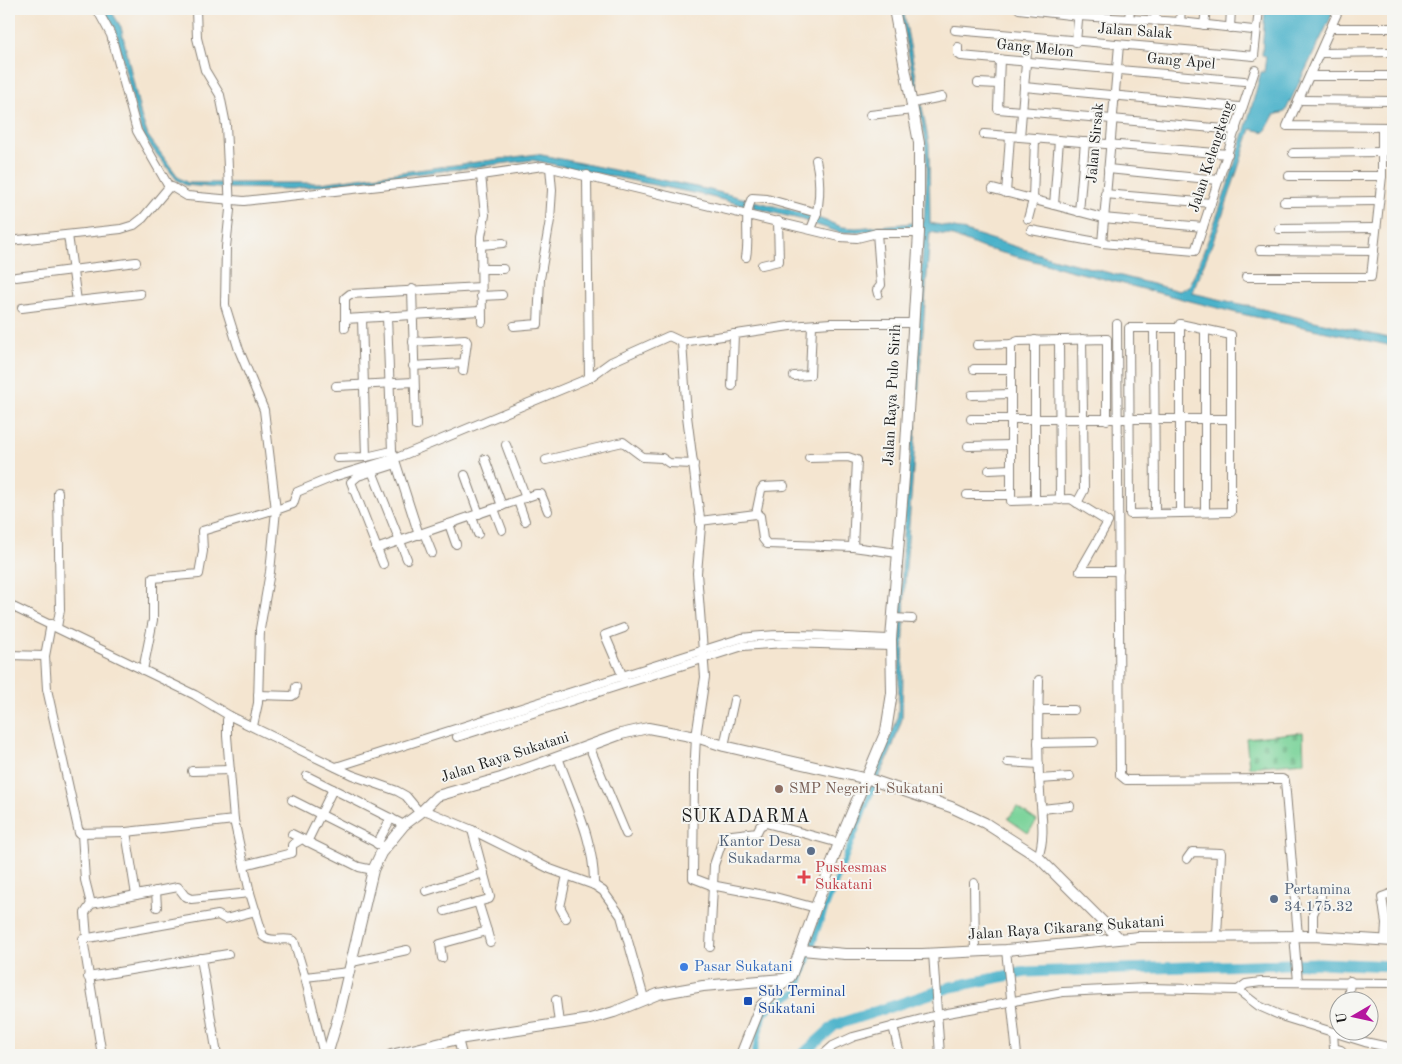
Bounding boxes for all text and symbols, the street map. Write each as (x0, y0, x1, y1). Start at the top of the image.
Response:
street label: Jalan Salak (1097, 22, 1173, 42)
street label: Gang Melon (996, 37, 1074, 61)
street label: Gang Apel (1146, 52, 1216, 72)
street label: Jalan Kelengkeng (1187, 100, 1237, 214)
street label: Jalan Sirsak (1085, 102, 1107, 184)
street label: Jalan Raya Pulo Sirih (882, 324, 904, 466)
street label: Jalan Raya Sukatani (439, 730, 571, 786)
place label: SMP Negeri 1 Sukatani (789, 782, 943, 797)
marker: SMP Negeri 1 Sukatani (773, 783, 785, 795)
district label: SUKADARMA (681, 808, 811, 826)
place label: Kantor Desa Sukadarma (719, 835, 802, 867)
marker: Kantor Desa Sukadarma (805, 845, 817, 857)
place label: Puskesmas Sukatani (815, 861, 887, 893)
marker: Puskesmas Sukatani (797, 870, 811, 884)
place label: Pertamina 34.175.32 (1284, 883, 1353, 915)
marker: Pertamina 34.175.32 (1268, 893, 1280, 905)
street label: Jalan Raya Cikarang Sukatani (967, 915, 1165, 943)
place label: Pasar Sukatani (694, 960, 793, 975)
marker: Pasar Sukatani (678, 961, 690, 973)
place label: Sub Terminal Sukatani (758, 985, 845, 1017)
north arrow (1330, 992, 1380, 1042)
marker: Sub Terminal Sukatani (742, 995, 754, 1007)
text: U (1334, 1011, 1350, 1024)

